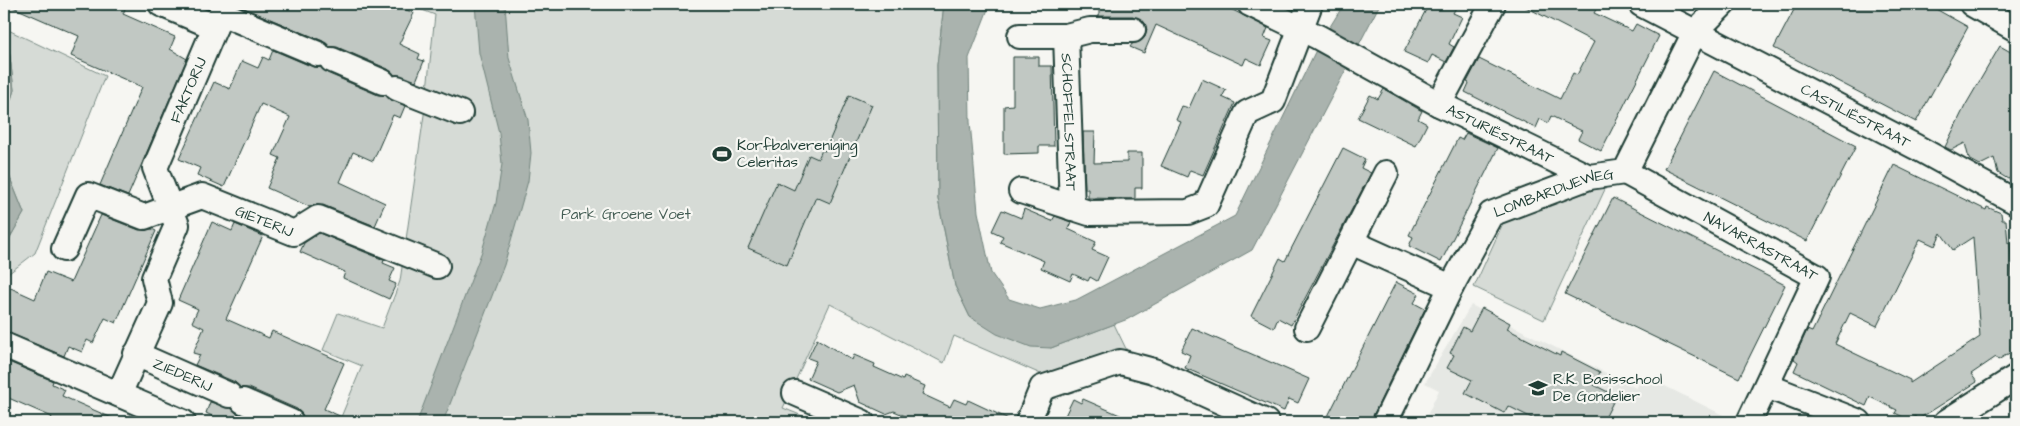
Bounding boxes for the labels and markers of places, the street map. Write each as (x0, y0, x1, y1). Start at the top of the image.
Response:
place label: Korfbalvereniging Celeritas (737, 135, 858, 173)
sports icon: Korfbalvereniging Celeritas (711, 143, 733, 165)
place label: R.K. Basisschool De Gondelier (1553, 369, 1662, 407)
school or university icon: R.K. Basisschool De Gondelier (1527, 377, 1549, 399)

